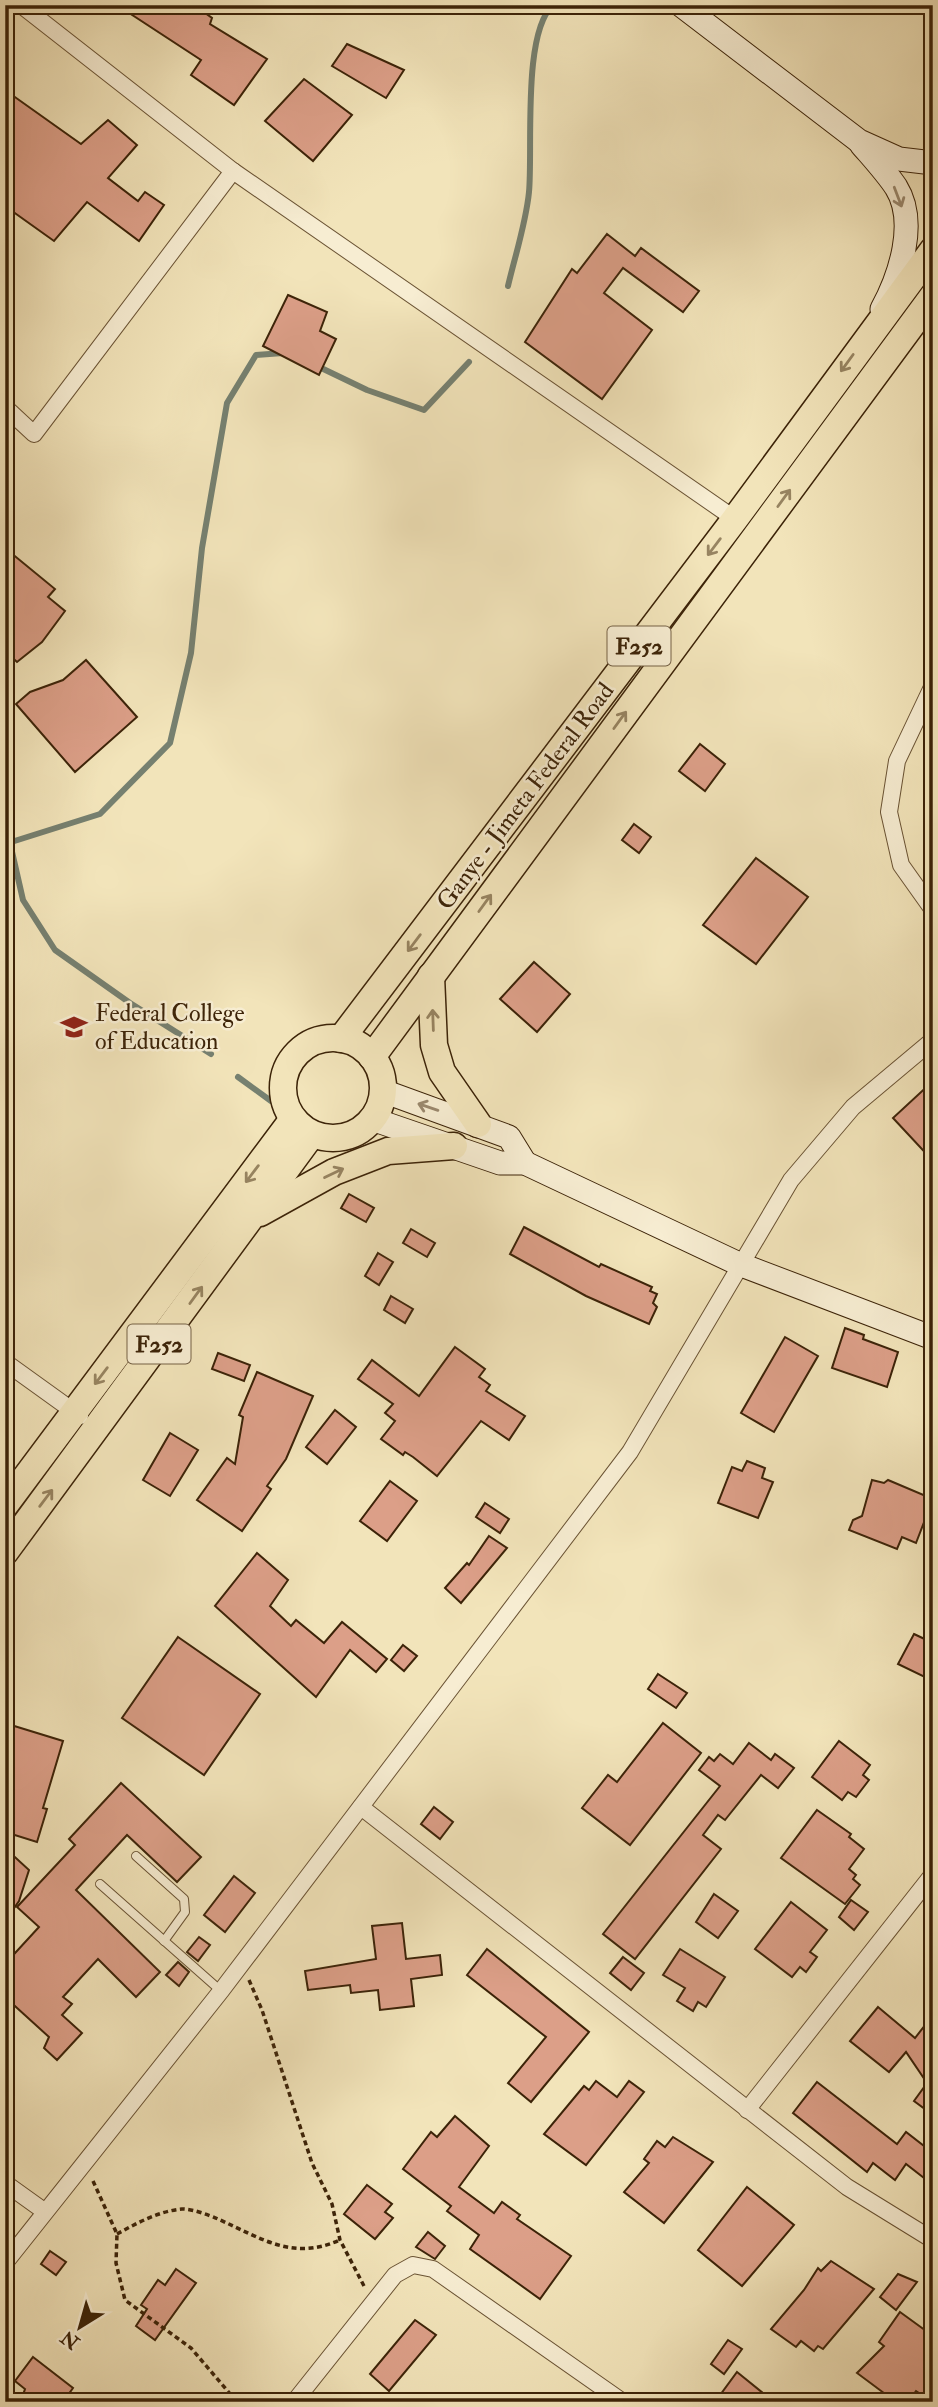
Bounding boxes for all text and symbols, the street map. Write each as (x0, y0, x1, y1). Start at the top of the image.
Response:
one-way arrow (893, 185, 906, 207)
one-way arrow (840, 353, 854, 372)
one-way arrow (777, 489, 791, 508)
one-way arrow (706, 537, 721, 556)
road number: F252 (608, 626, 670, 666)
street label: Ganye - Jimeta Federal Road (430, 676, 621, 916)
one-way arrow (613, 711, 627, 730)
one-way arrow (478, 894, 492, 913)
one-way arrow (406, 933, 421, 952)
place label: Federal College of Education (95, 998, 244, 1057)
one-way arrow (426, 1008, 440, 1031)
school or university icon: Federal College of Education (59, 1012, 89, 1042)
one-way arrow (418, 1100, 440, 1112)
one-way arrow (245, 1164, 260, 1183)
one-way arrow (323, 1166, 344, 1179)
one-way arrow (188, 1286, 203, 1305)
road number: F252 (128, 1324, 190, 1364)
one-way arrow (94, 1366, 109, 1385)
one-way arrow (38, 1488, 53, 1507)
north arrow (46, 2292, 116, 2362)
text: N (56, 2324, 85, 2355)

